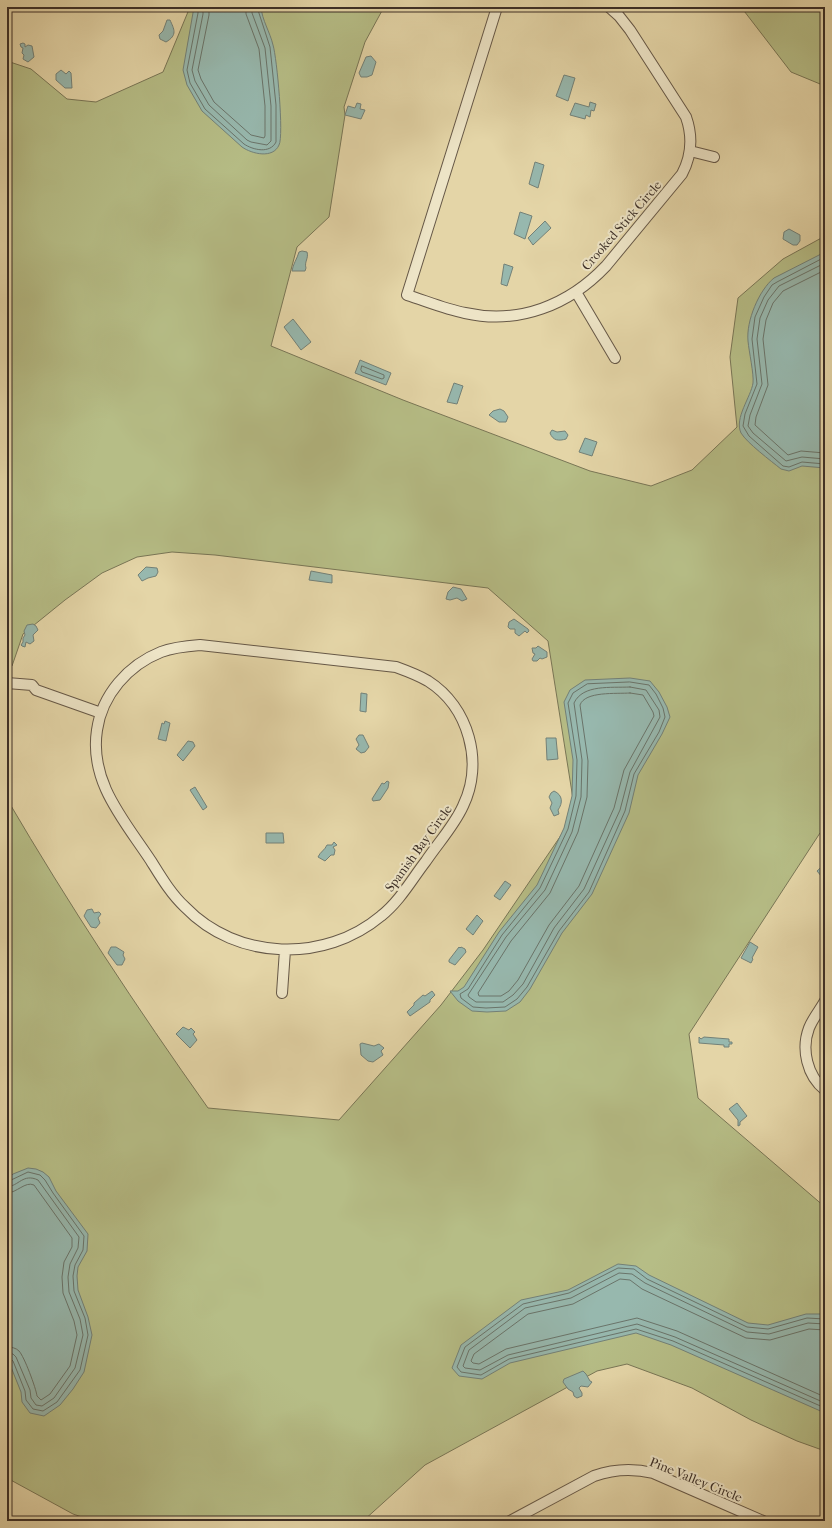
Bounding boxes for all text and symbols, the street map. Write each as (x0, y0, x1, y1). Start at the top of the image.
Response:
street label: Crooked Stick Circle (578, 177, 665, 273)
street label: Spanish Bay Circle (382, 802, 455, 895)
street label: Pine Valley Circle (647, 1454, 745, 1505)

